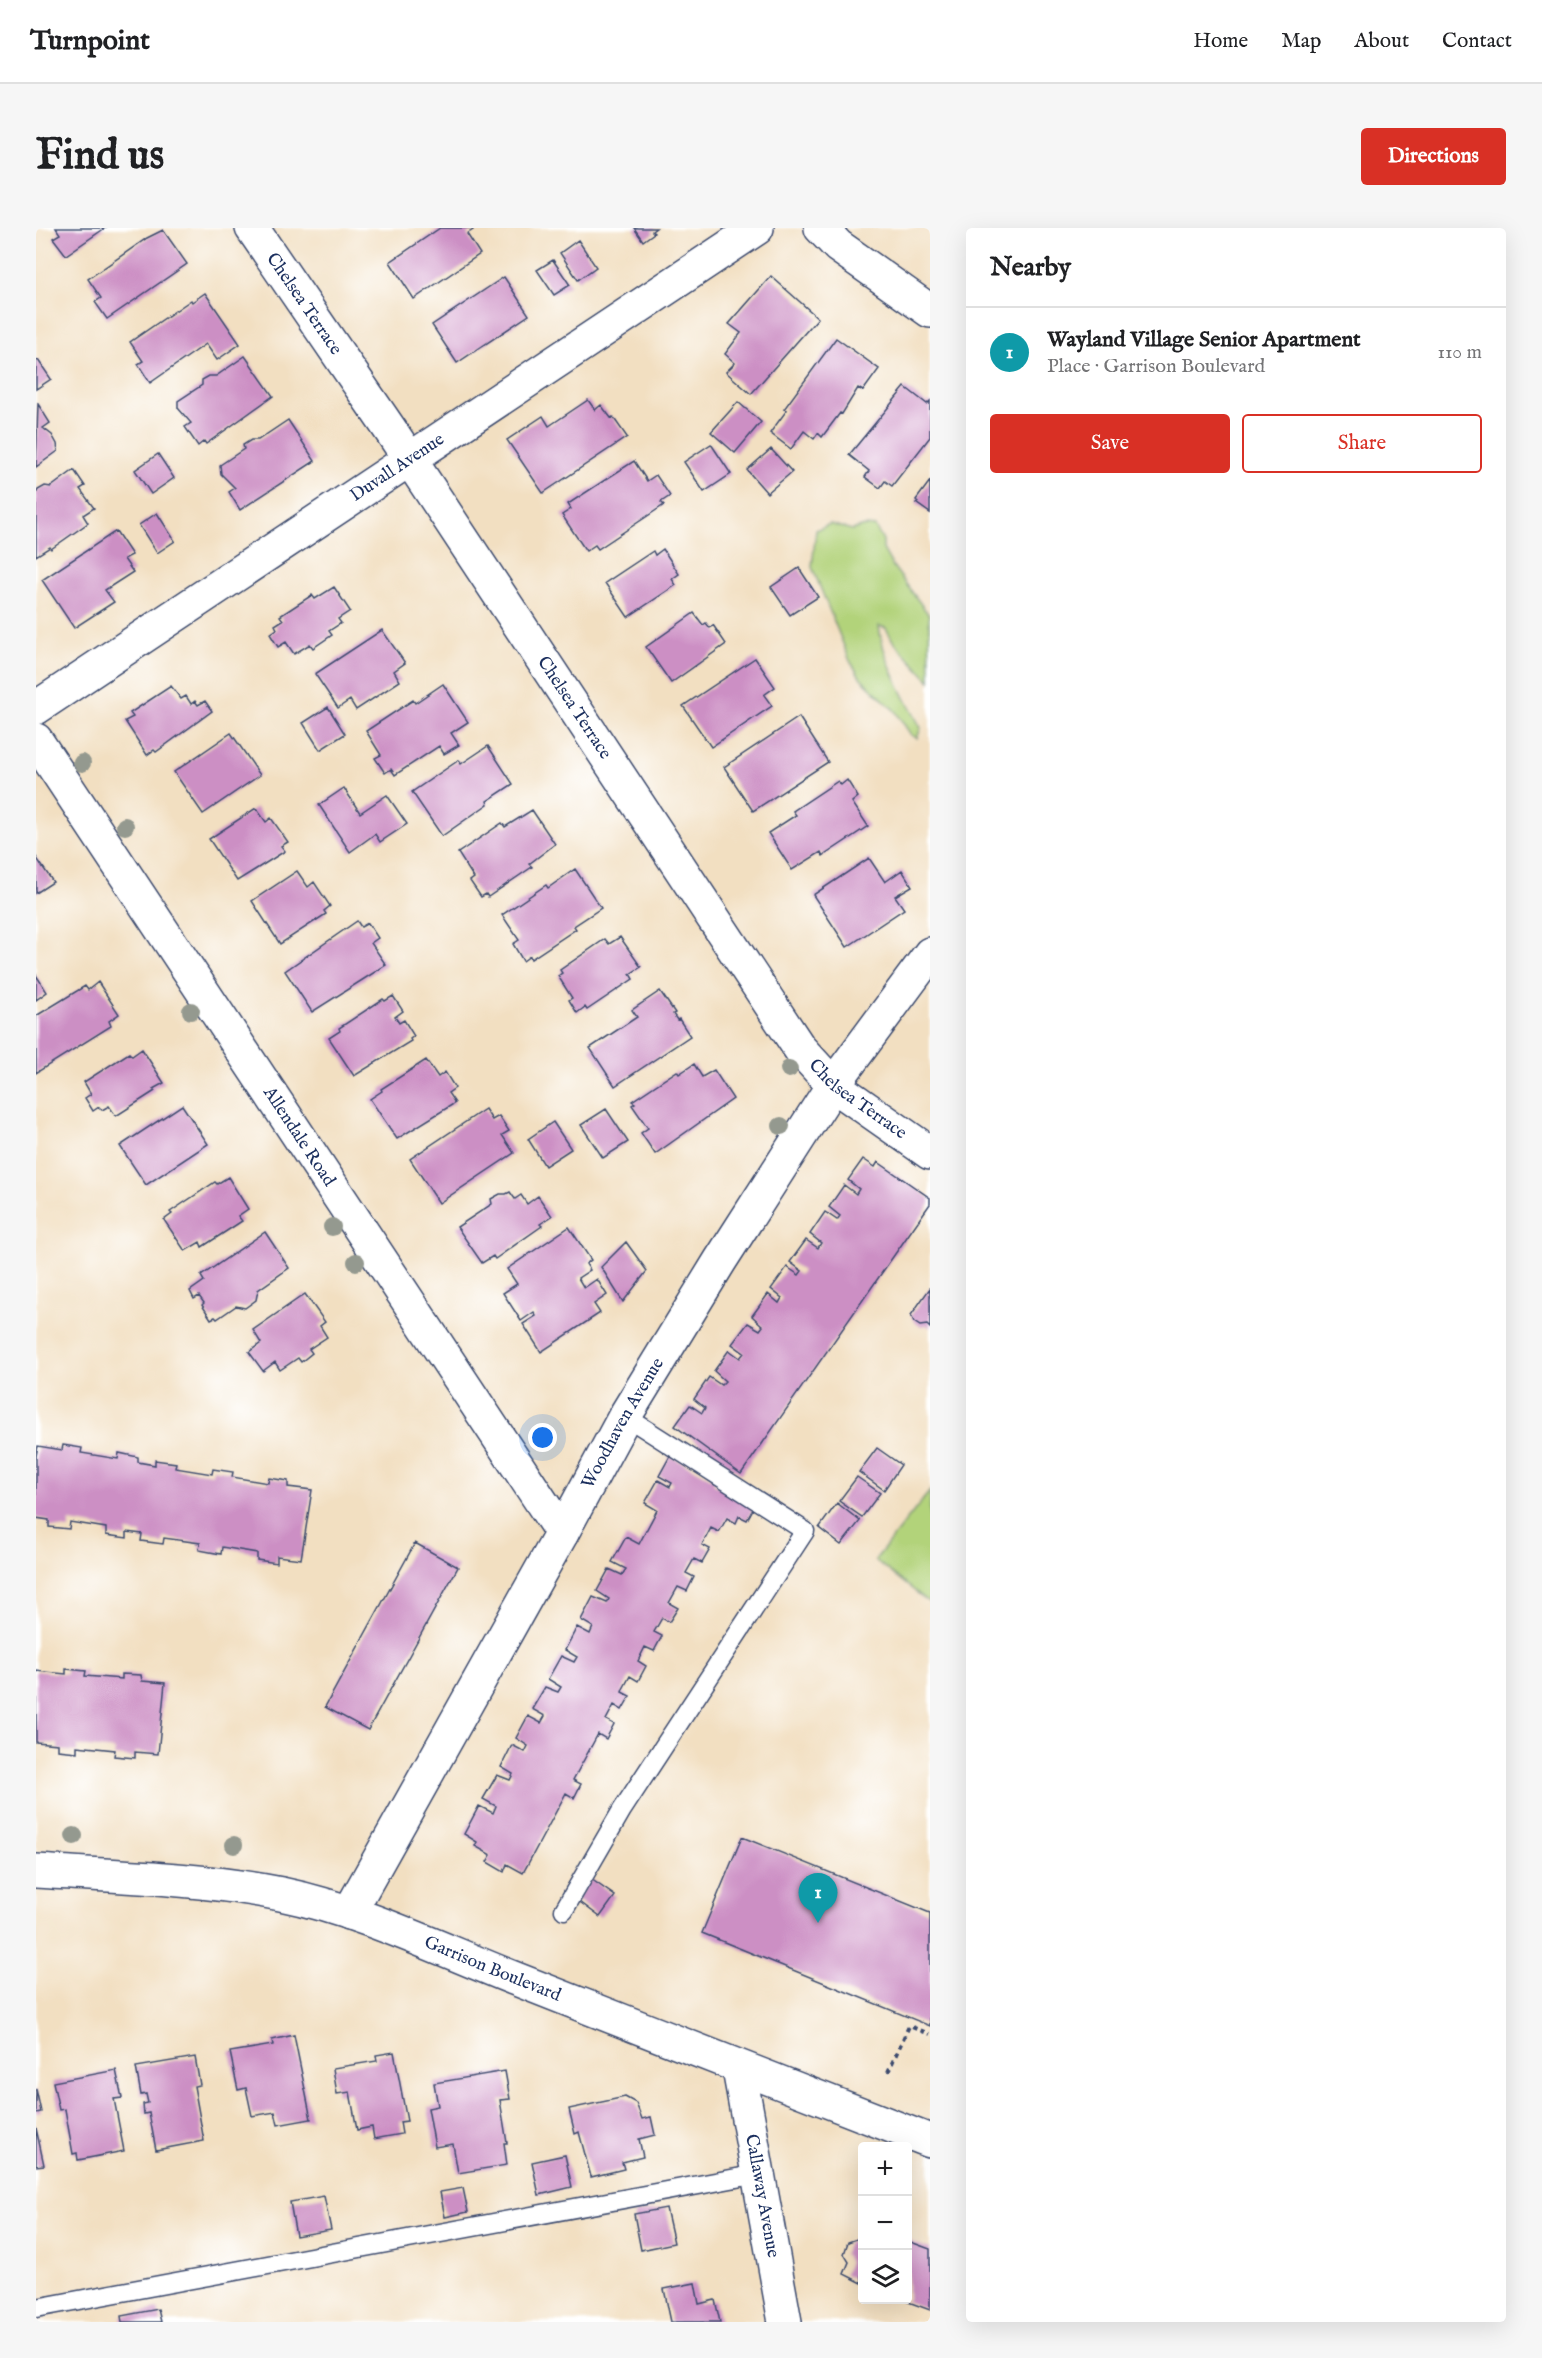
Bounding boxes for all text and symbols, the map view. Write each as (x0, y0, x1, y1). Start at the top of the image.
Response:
text: Turnpoint (30, 24, 150, 59)
text: Home (1193, 28, 1248, 55)
text: Map (1281, 28, 1321, 55)
text: About (1354, 28, 1409, 55)
text: Contact (1442, 28, 1512, 55)
button: Directions (1361, 128, 1506, 185)
text: Find us (36, 130, 164, 183)
street label: Chelsea Terrace (261, 248, 347, 359)
text: Nearby (990, 251, 1071, 284)
text: Wayland Village Senior Apartment (1047, 326, 1361, 354)
text: 1 (1006, 340, 1013, 365)
text: 110 m (1438, 340, 1482, 365)
text: Place · Garrison Boulevard (1047, 354, 1265, 379)
button: Save (990, 414, 1230, 473)
button: Share (1242, 414, 1482, 473)
street label: Duvall Avenue (346, 428, 449, 507)
street label: Chelsea Terrace (532, 652, 617, 764)
street label: Chelsea Terrace (803, 1054, 911, 1145)
street label: Allendale Road (257, 1082, 341, 1191)
street label: Woodhaven Avenue (576, 1354, 669, 1493)
your location (528, 1423, 557, 1452)
pin: 1 (798, 1874, 838, 1923)
street label: Garrison Boulevard (421, 1931, 565, 2007)
street label: Callaway Avenue (740, 2132, 785, 2260)
map controls (858, 2142, 912, 2304)
button: + (858, 2142, 912, 2196)
button: − (858, 2196, 912, 2250)
button: layers (858, 2250, 912, 2304)

